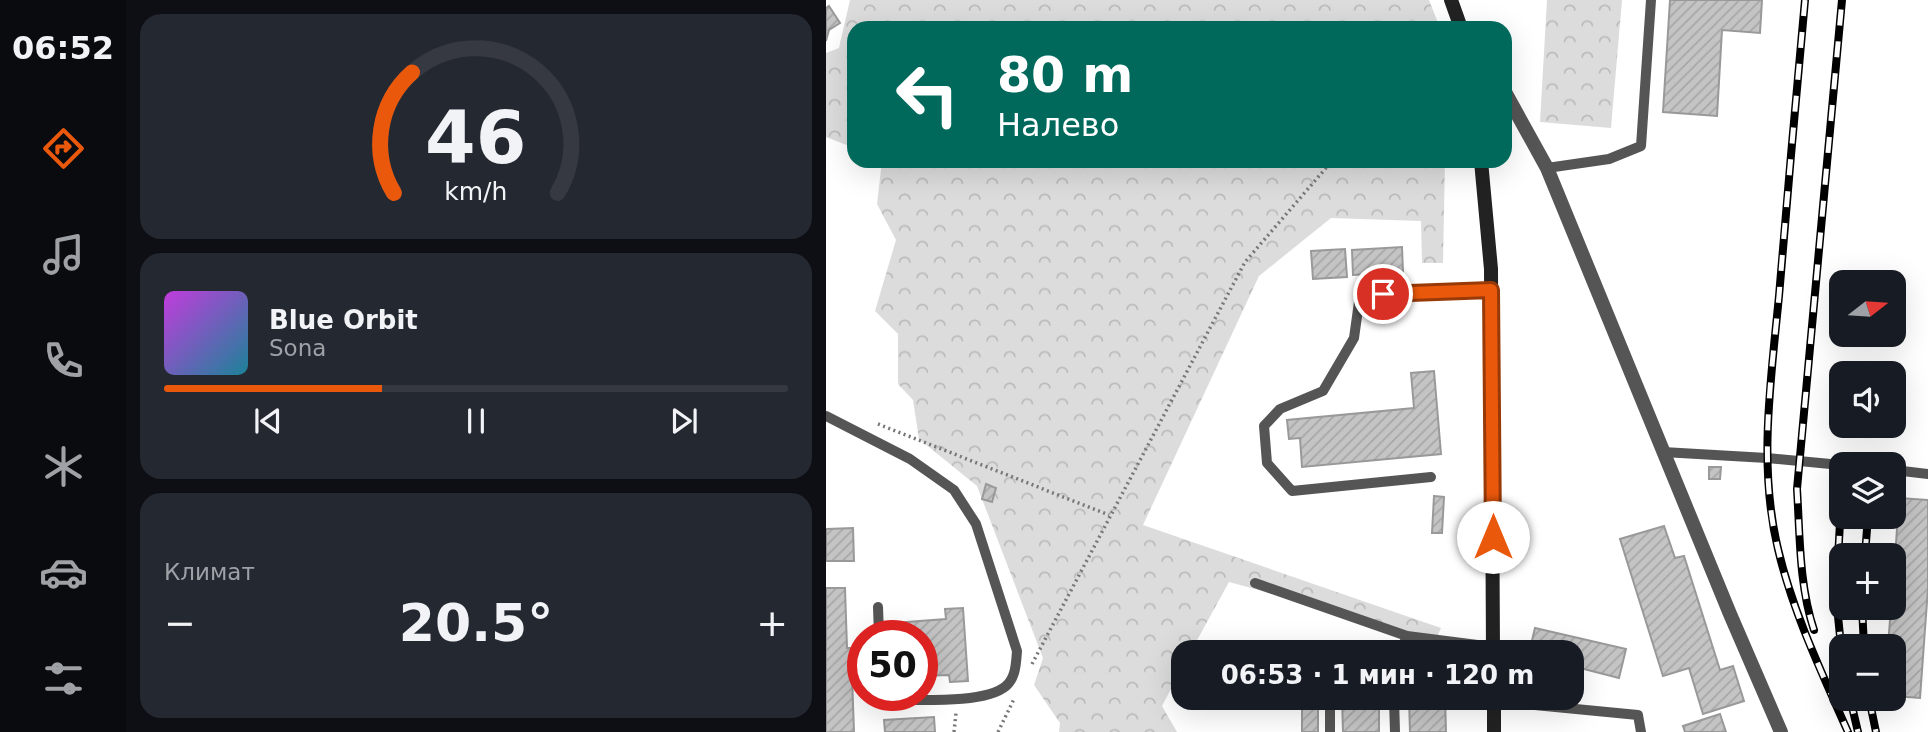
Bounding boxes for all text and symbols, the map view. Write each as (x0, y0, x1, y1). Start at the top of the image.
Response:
text: 06:52 (12, 29, 114, 67)
text: 80 m (997, 47, 1133, 104)
icon: left (882, 49, 973, 140)
text: 46 (425, 95, 527, 180)
text: Налево (997, 106, 1119, 144)
icon: directions (39, 124, 88, 173)
text: km/h (444, 176, 508, 205)
icon: music (39, 230, 88, 279)
pin (1353, 264, 1413, 324)
north arrow (1829, 270, 1906, 346)
map controls (1829, 270, 1906, 711)
icon: arrive (1364, 275, 1402, 313)
text: Blue Orbit (269, 305, 418, 335)
text: Sona (269, 335, 326, 361)
icon: phone (39, 336, 88, 385)
button: sound (1829, 361, 1906, 438)
icon: previous (249, 402, 287, 440)
icon: pause (457, 402, 495, 440)
icon: next (665, 402, 703, 440)
icon: climate (39, 442, 88, 491)
button: layers (1829, 452, 1906, 529)
position arrow (1456, 500, 1530, 574)
button: + (1829, 543, 1906, 620)
icon: car (39, 548, 88, 597)
text: Климат (164, 559, 255, 585)
text: 20.5° (399, 593, 553, 653)
text: − (164, 601, 196, 645)
text: + (756, 601, 788, 645)
speed limit sign: 50 (847, 620, 938, 711)
button: − (1829, 634, 1906, 711)
icon: filters (39, 654, 88, 703)
text: 06:53 · 1 мин · 120 m (1221, 660, 1534, 690)

